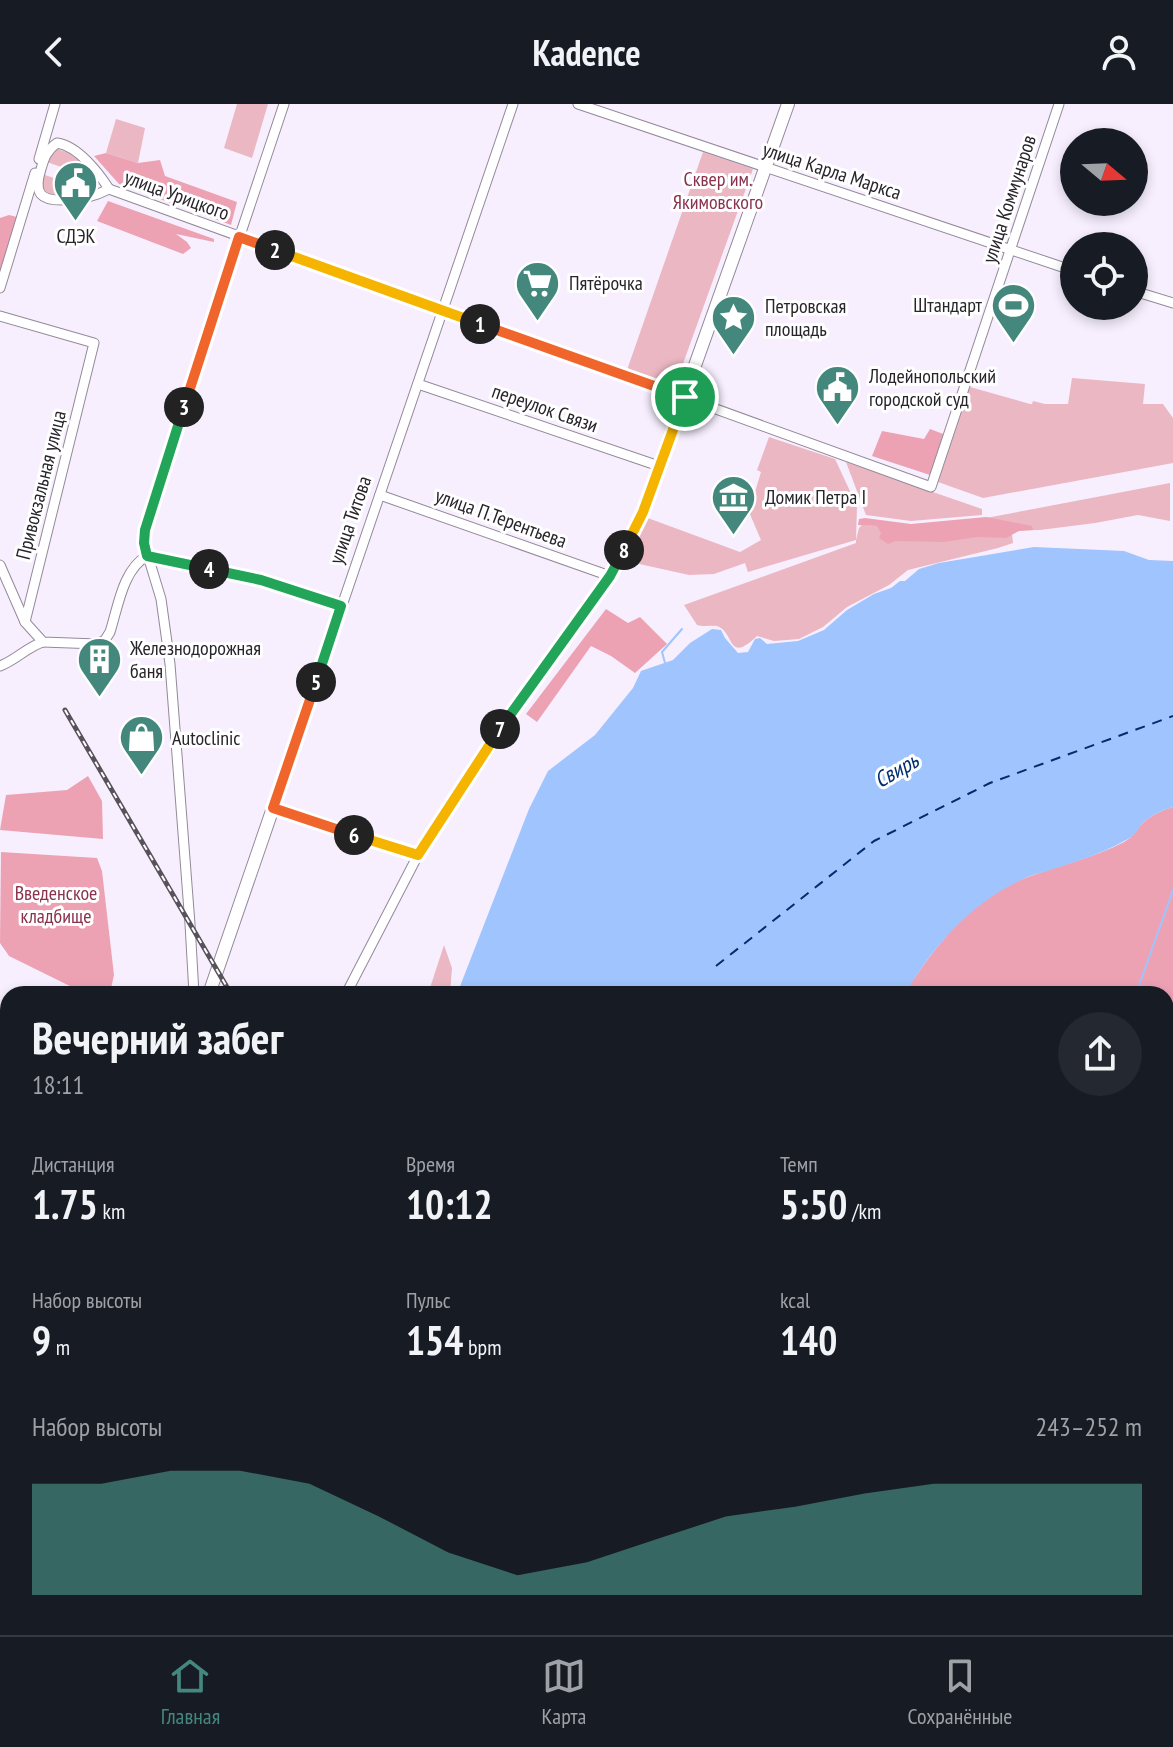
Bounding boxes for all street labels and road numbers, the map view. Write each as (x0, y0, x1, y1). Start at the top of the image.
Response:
street label: улица Коммунаров (976, 132, 1042, 266)
street label: улица Карла Маркса (759, 136, 905, 206)
street label: улица Урицкого (121, 164, 233, 226)
street label: переулок Связи (489, 378, 601, 438)
street label: Привокзальная улица (10, 408, 72, 562)
street label: улица Титова (323, 472, 377, 568)
street label: улица П.Терентьева (432, 482, 570, 554)

